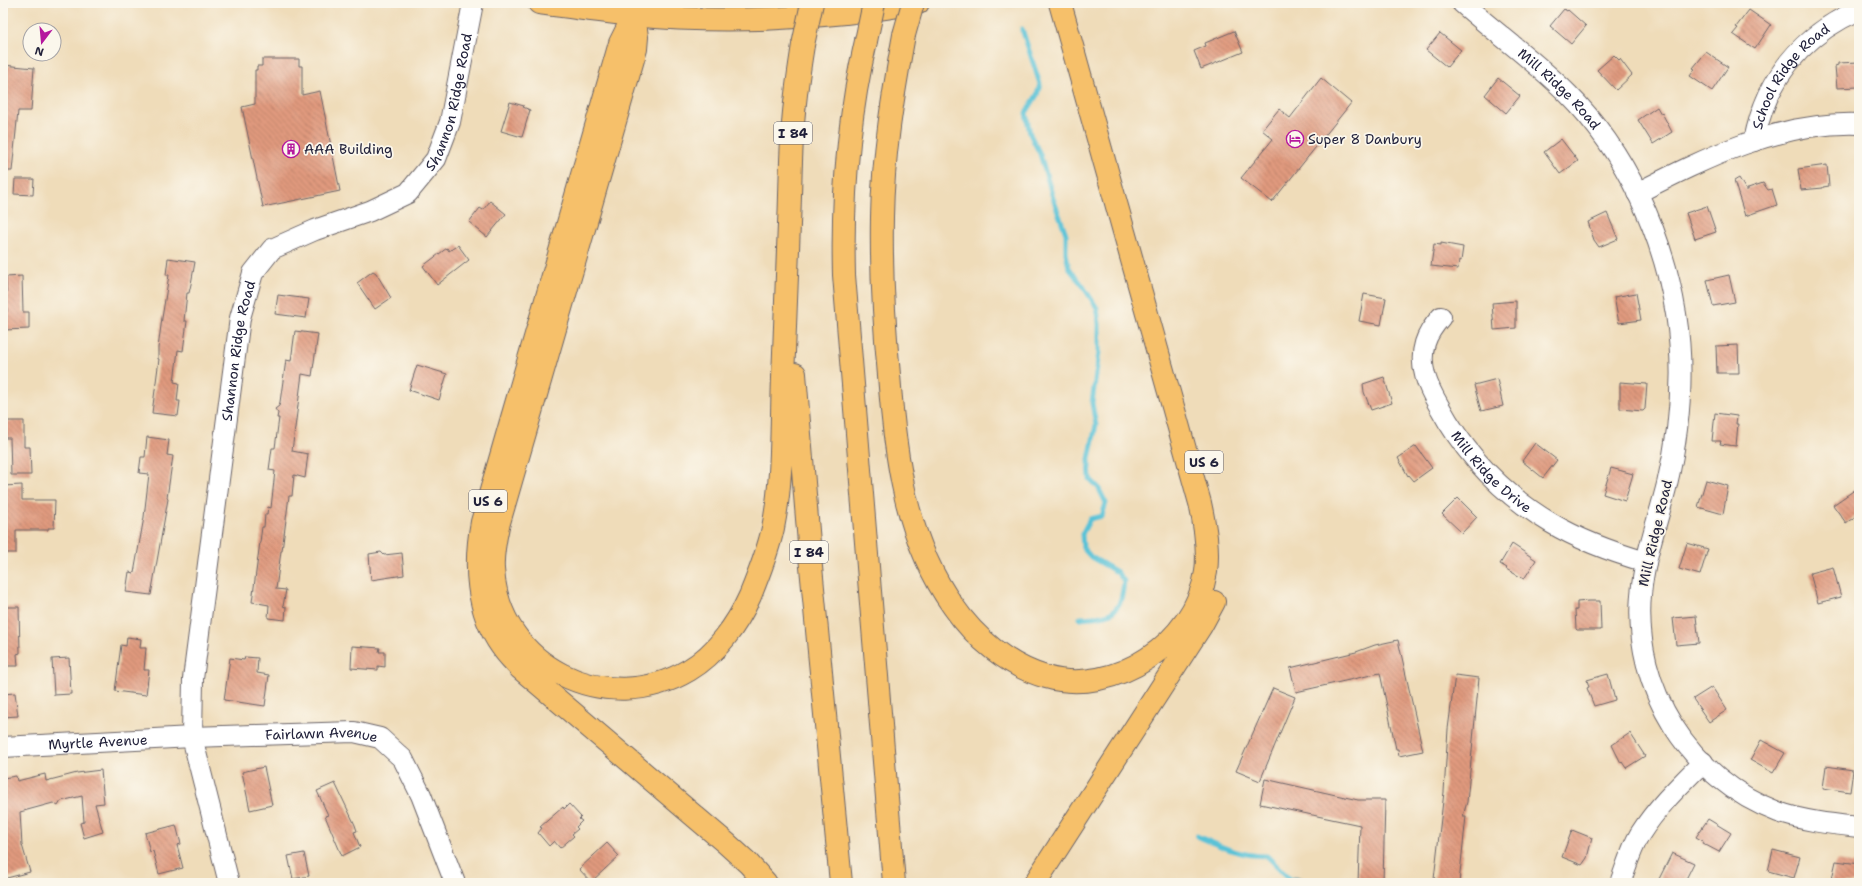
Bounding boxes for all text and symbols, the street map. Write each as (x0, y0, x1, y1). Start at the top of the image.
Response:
street label: School Ridge Road (1748, 19, 1833, 131)
north arrow (22, 22, 62, 62)
street label: Shannon Ridge Road (421, 32, 476, 175)
text: N (33, 43, 46, 60)
street label: Mill Ridge Road (1514, 44, 1605, 133)
road number: I 84 (774, 122, 812, 144)
hotel icon: Super 8 Danbury (1285, 129, 1305, 149)
place label: Super 8 Danbury (1308, 130, 1422, 148)
building icon: AAA Building (281, 139, 301, 159)
place label: AAA Building (304, 140, 393, 158)
street label: Shannon Ridge Road (218, 278, 259, 422)
street label: Mill Ridge Drive (1447, 427, 1535, 517)
road number: US 6 (1185, 451, 1223, 473)
street label: Mill Ridge Road (1634, 478, 1676, 588)
road number: US 6 (469, 490, 507, 512)
road number: I 84 (790, 541, 828, 563)
street label: Fairlawn Avenue (265, 723, 380, 746)
street label: Myrtle Avenue (48, 730, 148, 754)

